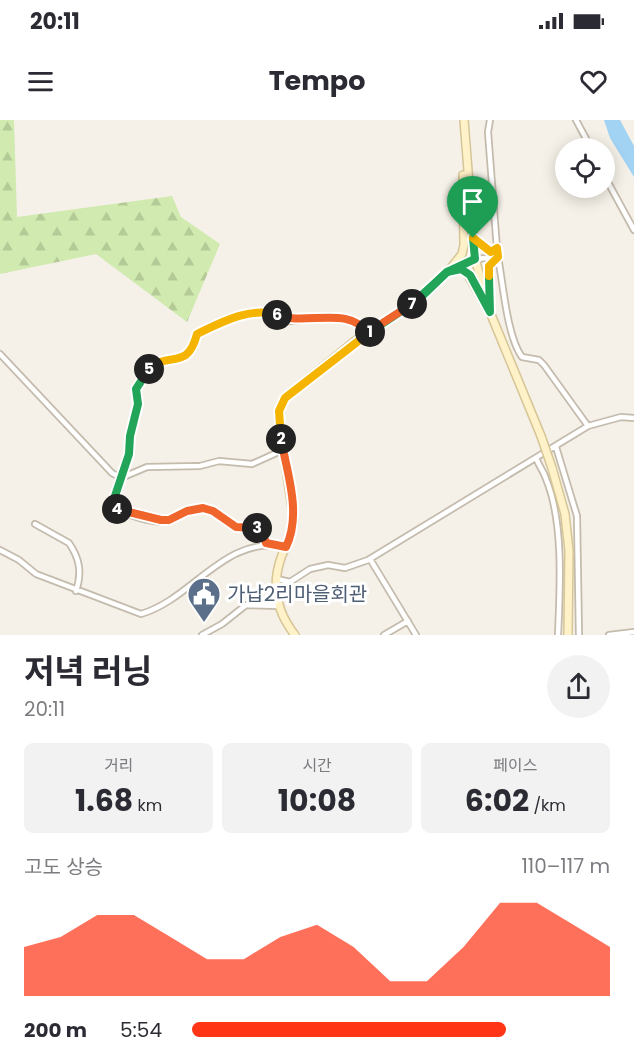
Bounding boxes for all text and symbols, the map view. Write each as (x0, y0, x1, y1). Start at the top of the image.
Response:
text: 20:11 (30, 6, 80, 37)
text: Tempo (269, 62, 365, 99)
icon: menu (24, 65, 57, 98)
icon: heart (577, 65, 610, 98)
map controls (555, 138, 615, 198)
button: locate (555, 138, 615, 198)
pin (447, 176, 498, 238)
icon: arrive (456, 185, 489, 218)
pin: 7 (397, 289, 427, 319)
text: 7 (408, 292, 416, 315)
pin: 6 (262, 300, 292, 330)
text: 6 (272, 303, 282, 326)
pin: 1 (355, 317, 385, 347)
text: 1 (367, 320, 373, 343)
pin: 5 (134, 354, 164, 384)
text: 5 (144, 357, 154, 380)
pin: 2 (266, 424, 296, 454)
text: 2 (276, 427, 286, 450)
pin: 4 (102, 494, 132, 524)
text: 4 (112, 497, 122, 520)
pin: 3 (242, 513, 272, 543)
text: 3 (252, 516, 262, 539)
public building icon: 가납2리마을회관 (186, 576, 222, 623)
place label: 가납2리마을회관 (227, 580, 367, 608)
text: 저녁 러닝 (24, 648, 152, 695)
button: share (547, 655, 610, 718)
text: 20:11 (24, 695, 65, 723)
text: 거리 (104, 754, 133, 777)
text: 시간 (302, 754, 332, 777)
text: 페이스 (493, 754, 537, 777)
text: 1.68 (75, 779, 133, 822)
text: 10:08 (278, 779, 356, 822)
text: 6:02 (465, 779, 529, 822)
text: km (133, 794, 162, 817)
text: /km (529, 794, 566, 817)
text: 110–117 m (521, 852, 610, 880)
text: 고도 상승 (24, 853, 103, 881)
text: 200 m (24, 1016, 87, 1044)
text: 5:54 (120, 1016, 162, 1044)

